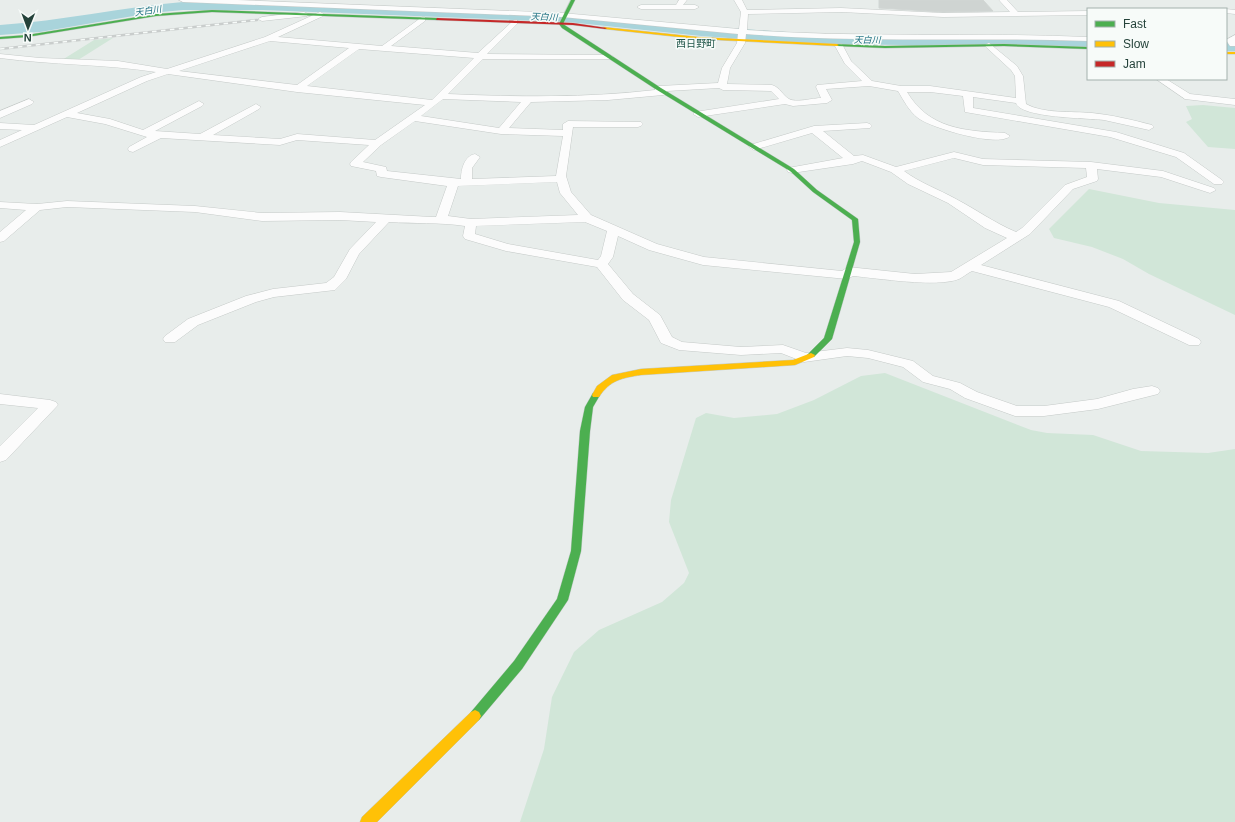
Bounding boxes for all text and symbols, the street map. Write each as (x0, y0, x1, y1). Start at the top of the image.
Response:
water label: 天白川 (134, 4, 163, 18)
north arrow (8, 8, 48, 48)
legend (1087, 8, 1227, 80)
water label: 天白川 (530, 12, 559, 23)
text: Fast (1123, 17, 1147, 31)
text: N (24, 32, 32, 44)
water label: 天白川 (853, 35, 882, 45)
text: Slow (1123, 37, 1149, 51)
district label: 西日野町 (676, 38, 716, 49)
text: Jam (1123, 57, 1146, 71)

